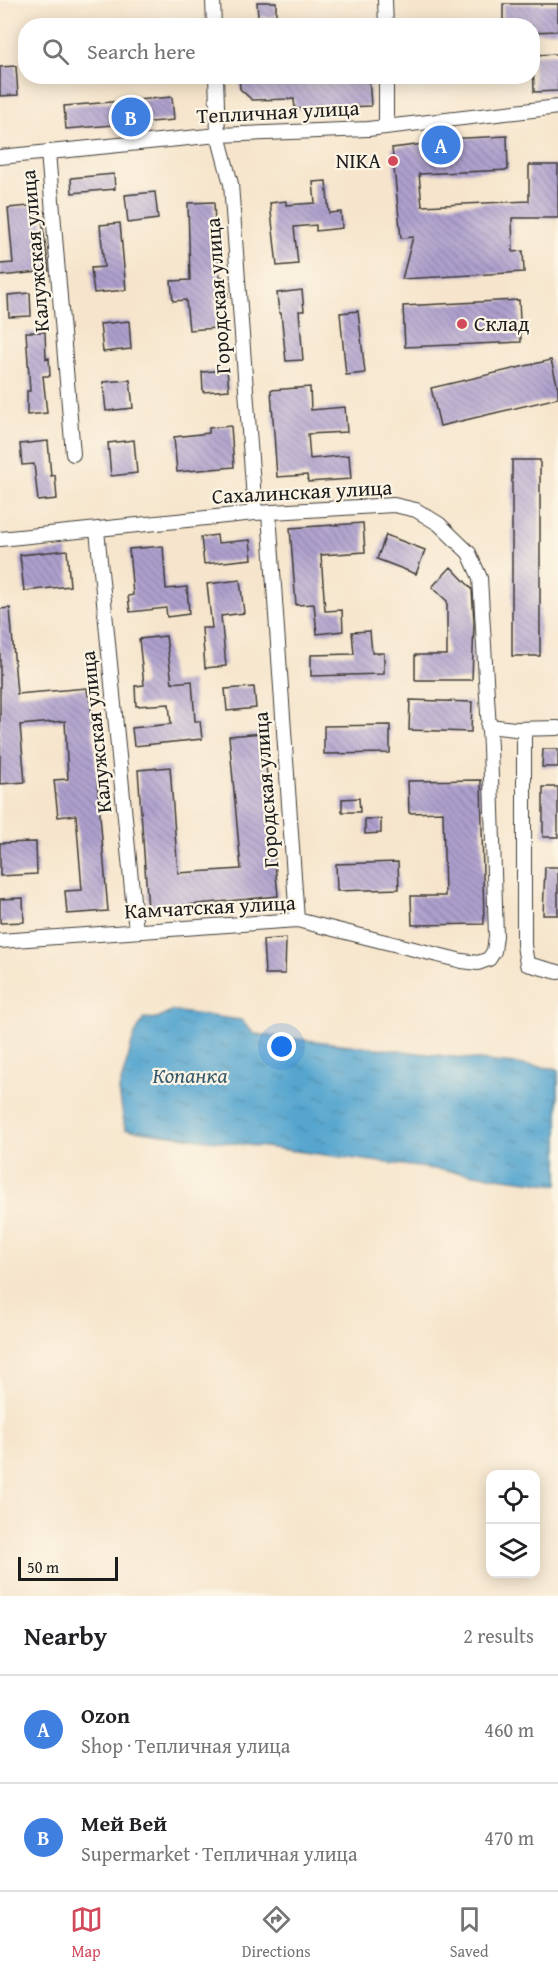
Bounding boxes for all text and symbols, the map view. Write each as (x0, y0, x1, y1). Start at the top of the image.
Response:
search box (18, 18, 540, 84)
icon: search (39, 35, 72, 68)
text: Search here (87, 35, 196, 67)
street label: Тепличная улица (196, 92, 360, 131)
pin: B (112, 94, 150, 140)
pin: A (422, 122, 460, 168)
place label: NIKA (336, 145, 381, 176)
marker: NIKA (386, 154, 400, 168)
street label: Калужская улица (12, 169, 57, 333)
street label: Городская улица (197, 217, 238, 375)
place label: Склад (474, 308, 530, 339)
marker: Склад (455, 317, 469, 331)
street label: Сахалинская улица (211, 471, 393, 512)
street label: Калужская улица (72, 649, 119, 815)
street label: Городская улица (245, 711, 286, 869)
street label: Камчатская улица (124, 887, 296, 926)
your location (267, 1032, 296, 1061)
water label: Копанка (152, 1059, 228, 1091)
map controls (486, 1470, 540, 1578)
button: locate (486, 1470, 540, 1524)
button: layers (486, 1524, 540, 1578)
scale bar (18, 1554, 118, 1582)
text: 50 m (27, 1555, 59, 1579)
text: Nearby (24, 1616, 107, 1655)
text: 2 results (463, 1621, 534, 1650)
text: Ozon (81, 1699, 130, 1731)
text: A (37, 1715, 50, 1744)
text: 460 m (484, 1715, 534, 1744)
text: Shop · Тепличная улица (81, 1731, 290, 1760)
text: Мей Вей (81, 1807, 167, 1839)
text: B (37, 1823, 50, 1852)
text: 470 m (484, 1823, 534, 1852)
text: Supermarket · Тепличная улица (81, 1839, 357, 1868)
tab: Map (70, 1903, 103, 1963)
tab: Directions (242, 1903, 311, 1963)
tab: Saved (450, 1903, 488, 1963)

